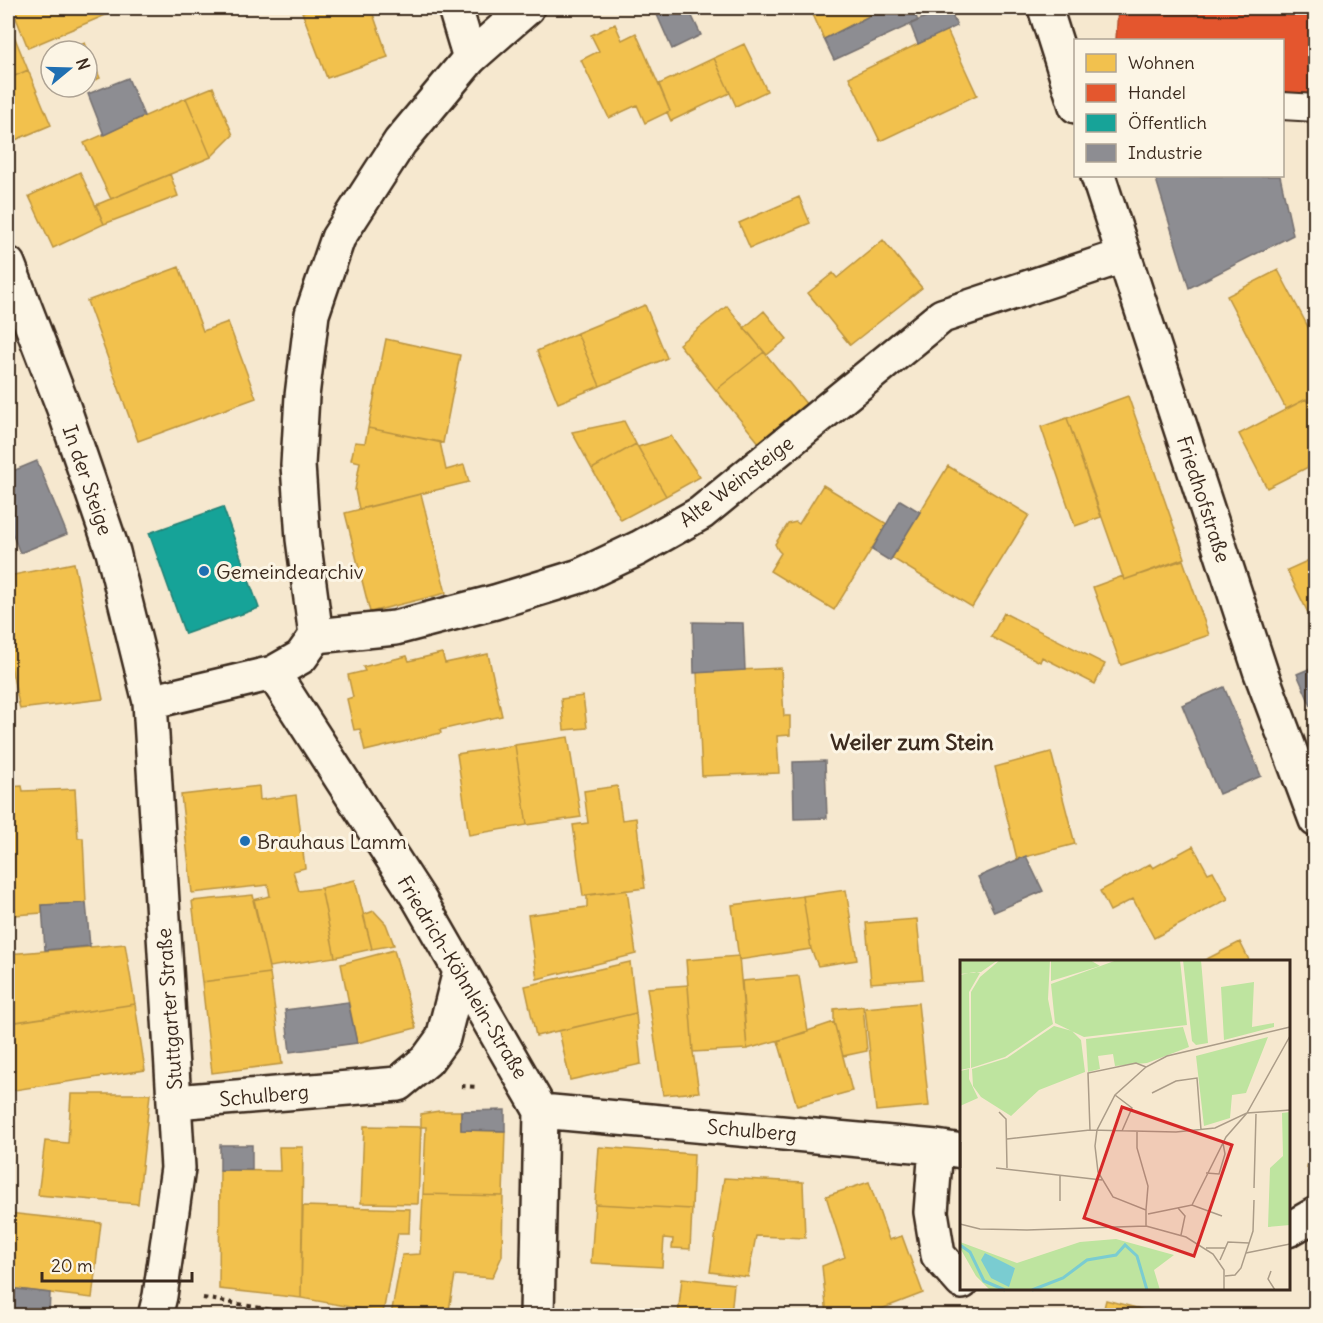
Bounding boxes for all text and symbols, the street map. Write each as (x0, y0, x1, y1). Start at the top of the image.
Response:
north arrow (39, 39, 99, 99)
legend (1074, 39, 1284, 177)
text: Wohnen (1128, 51, 1195, 74)
text: N (72, 56, 94, 73)
text: Handel (1128, 81, 1186, 104)
text: Öffentlich (1128, 111, 1207, 134)
text: Industrie (1128, 141, 1203, 164)
street label: In der Steige (57, 422, 119, 538)
street label: Alte Weinsteige (674, 430, 798, 532)
street label: Friedhofstraße (1172, 432, 1236, 566)
place label: Gemeindearchiv (216, 559, 364, 584)
marker: Gemeindearchiv (197, 564, 211, 578)
district label: Weiler zum Stein (830, 728, 994, 756)
place label: Brauhaus Lamm (257, 829, 407, 854)
marker: Brauhaus Lamm (238, 834, 252, 848)
street label: Friedrich-Köhnlein-Straße (392, 871, 534, 1083)
street label: Stuttgarter Straße (151, 927, 187, 1091)
inset map (960, 960, 1290, 1290)
street label: Schulberg (218, 1079, 310, 1111)
street label: Schulberg (706, 1114, 798, 1146)
scale bar (42, 1245, 192, 1283)
text: 20 m (51, 1254, 93, 1277)

